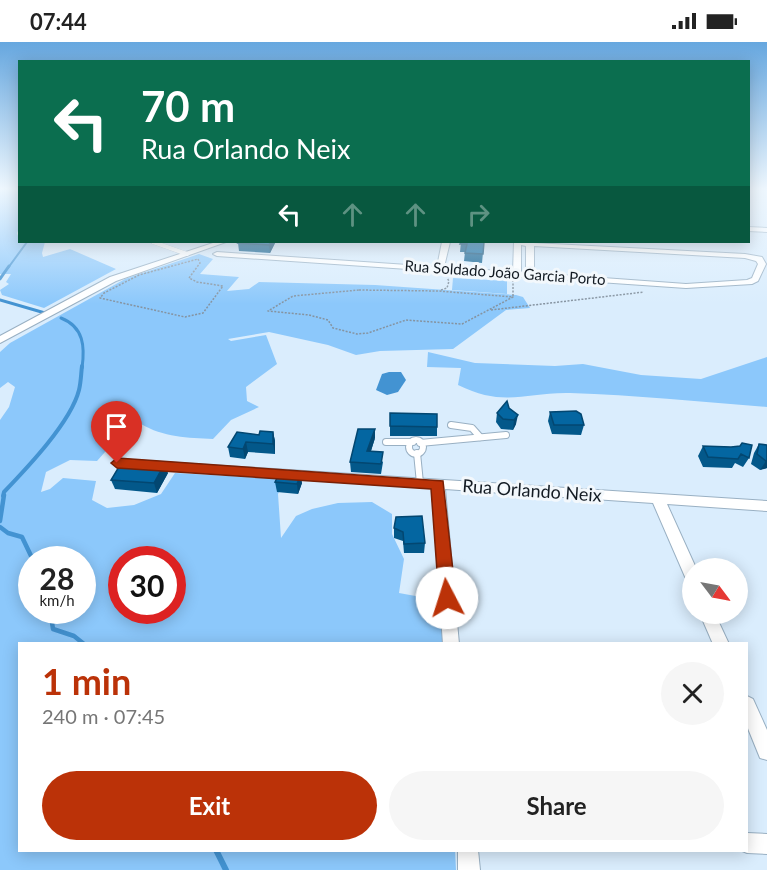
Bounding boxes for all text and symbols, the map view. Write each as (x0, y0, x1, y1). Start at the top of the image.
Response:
text: 07:44 (30, 8, 87, 35)
text: 70 m (141, 81, 235, 131)
icon: left (42, 84, 120, 162)
text: Rua Orlando Neix (141, 132, 351, 165)
icon: left (273, 198, 306, 231)
icon: ahead (336, 198, 369, 231)
icon: ahead (399, 198, 432, 231)
icon: right (462, 198, 495, 231)
street label: Rua Soldado João Garcia Porto (404, 256, 606, 288)
pin (91, 401, 142, 463)
icon: arrive (100, 410, 133, 443)
street label: Rua Orlando Neix (462, 474, 603, 506)
speed limit sign: 30 (108, 546, 186, 624)
north arrow (682, 558, 748, 624)
map controls (682, 558, 748, 624)
text: 28 (40, 560, 74, 596)
position arrow (415, 566, 479, 630)
text: km/h (39, 591, 75, 609)
text: 1 min (42, 659, 131, 703)
button: close (661, 662, 724, 725)
text: 240 m · 07:45 (42, 704, 165, 728)
button: Exit (42, 771, 377, 840)
button: Share (389, 771, 724, 840)

